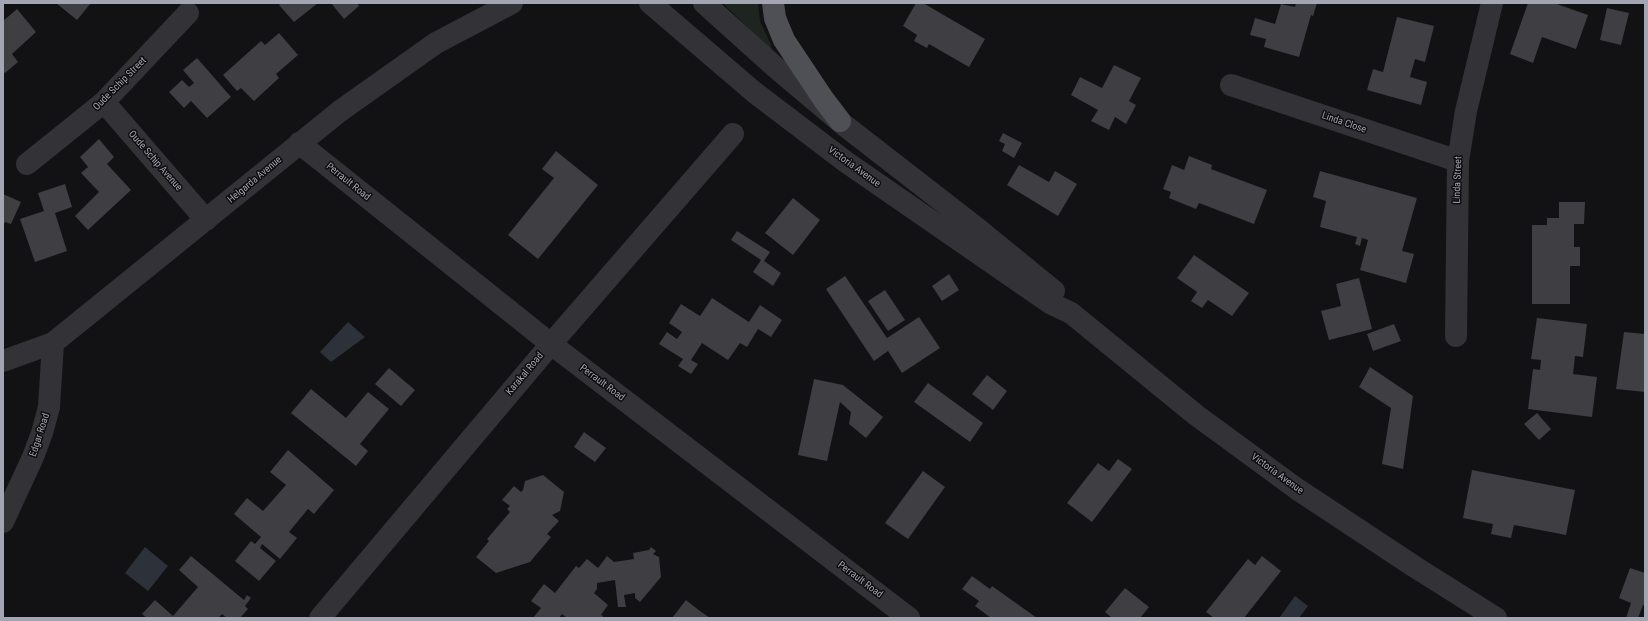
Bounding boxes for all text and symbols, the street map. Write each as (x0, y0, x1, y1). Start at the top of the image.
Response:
street label: Oude Schip Street (91, 55, 149, 113)
street label: Linda Close (1320, 110, 1368, 136)
street label: Oude Schip Avenue (126, 128, 184, 194)
street label: Victoria Avenue (826, 144, 882, 190)
street label: Helgarda Avenue (226, 154, 284, 206)
street label: Linda Street (1451, 156, 1465, 204)
street label: Perrault Road (324, 161, 372, 203)
street label: Karakal Road (504, 350, 546, 398)
street label: Perrault Road (577, 362, 627, 404)
street label: Edgar Road (27, 412, 53, 458)
street label: Victoria Avenue (1249, 451, 1305, 497)
street label: Perrault Road (835, 559, 885, 601)

